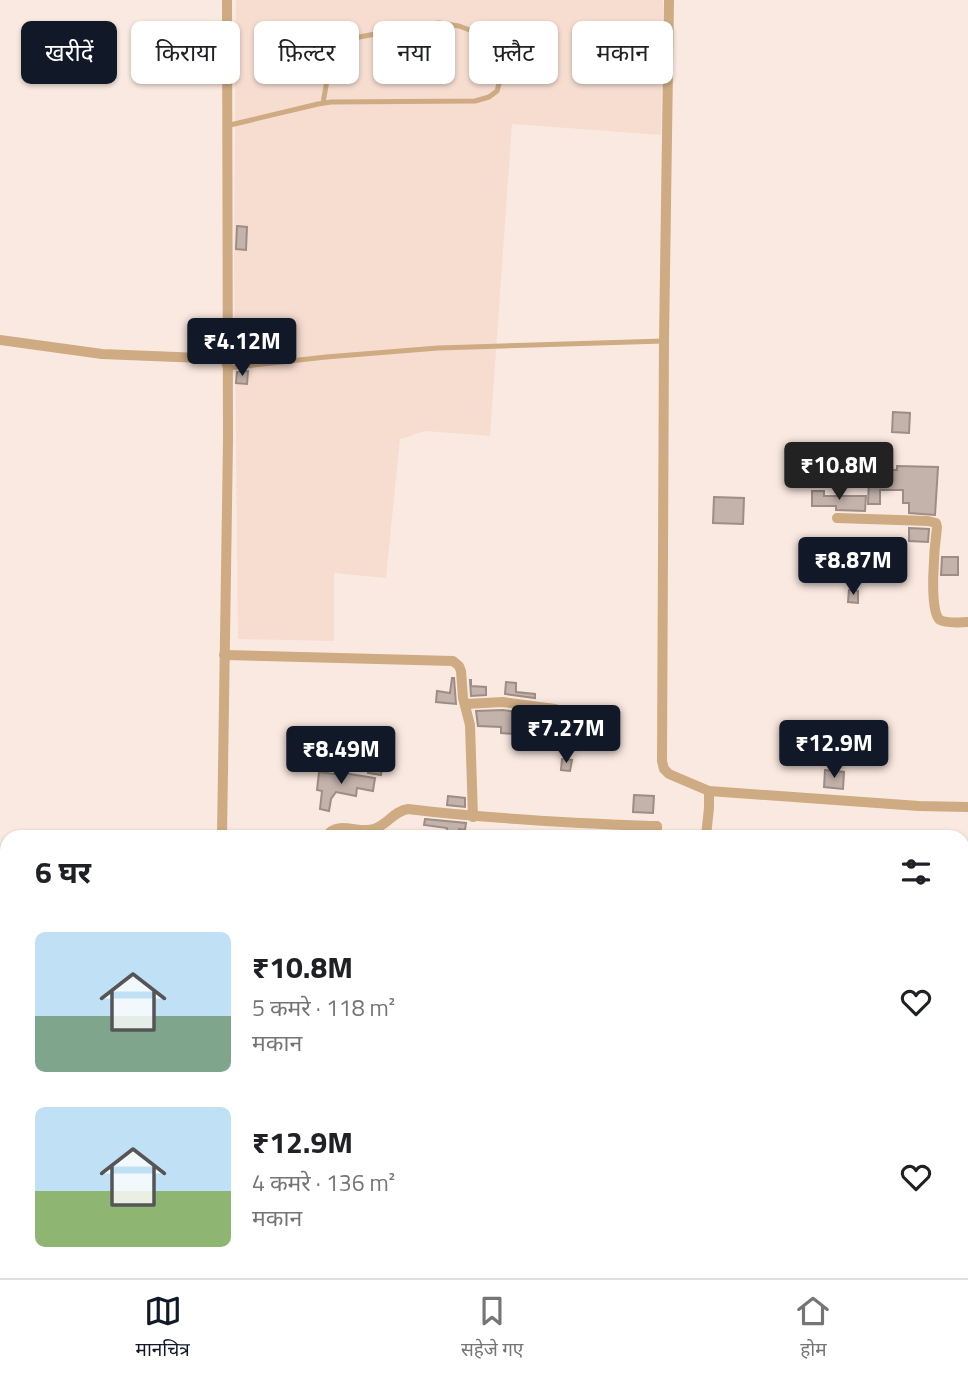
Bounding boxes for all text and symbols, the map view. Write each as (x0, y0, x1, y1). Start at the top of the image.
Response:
chip: खरीदें (21, 21, 117, 84)
chip: किराया (131, 21, 240, 84)
chip: फ़िल्टर (254, 21, 359, 84)
chip: नया (373, 21, 455, 84)
chip: फ़्लैट (469, 21, 558, 84)
chip: मकान (572, 21, 673, 84)
pin: ₹4.12M (185, 318, 299, 378)
text: ₹4.12M (203, 323, 281, 358)
pin: ₹10.8M (782, 442, 896, 502)
text: ₹10.8M (800, 447, 878, 482)
pin: ₹8.87M (796, 538, 910, 597)
text: ₹8.87M (814, 542, 892, 577)
pin: ₹7.27M (509, 706, 623, 765)
text: ₹7.27M (527, 710, 605, 745)
pin: ₹12.9M (777, 720, 891, 780)
text: ₹12.9M (795, 725, 873, 760)
pin: ₹8.49M (284, 726, 398, 786)
text: ₹8.49M (302, 731, 380, 766)
text: 6 घर (35, 849, 91, 895)
icon: filters (897, 853, 935, 891)
text: ₹10.8M (252, 944, 353, 990)
icon: home (91, 960, 175, 1044)
icon: heart (897, 983, 935, 1021)
text: 5 कमरे · 118 m² (252, 990, 395, 1025)
text: मकान (252, 1025, 302, 1060)
text: ₹12.9M (252, 1119, 353, 1165)
icon: home (91, 1135, 175, 1219)
icon: heart (897, 1158, 935, 1196)
text: 4 कमरे · 136 m² (252, 1165, 395, 1200)
text: मकान (252, 1200, 302, 1235)
tab: मानचित्र (136, 1292, 190, 1364)
tab: सहेजे गए (461, 1292, 523, 1364)
tab: होम (794, 1292, 832, 1364)

